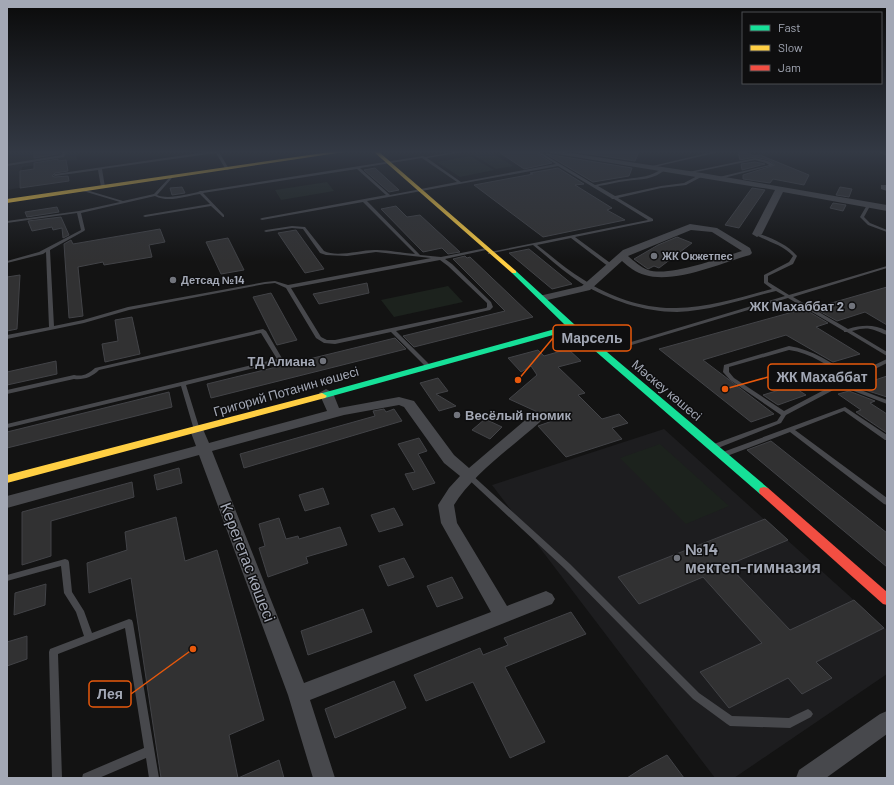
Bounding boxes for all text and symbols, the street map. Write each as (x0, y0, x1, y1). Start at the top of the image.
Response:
legend (742, 12, 882, 84)
text: Fast (778, 20, 801, 34)
text: Slow (778, 40, 803, 54)
text: Jam (778, 60, 801, 74)
place label: ЖК Окжетпес (661, 249, 733, 262)
marker: ЖК Окжетпес (649, 251, 659, 261)
place label: Детсад №14 (181, 273, 245, 286)
marker: Детсад №14 (168, 275, 178, 285)
place label: ЖК Махаббат 2 (749, 298, 844, 314)
marker: ЖК Махаббат 2 (847, 301, 857, 311)
callout: Марсель (553, 325, 631, 351)
text: Марсель (561, 329, 623, 346)
place label: ТД Алиана (248, 353, 316, 369)
marker: ТД Алиана (318, 356, 328, 366)
street label: Мәскеу көшесі (629, 356, 705, 424)
street label: Григорий Потанин көшесі (212, 363, 361, 419)
callout: ЖК Махаббат (768, 364, 876, 390)
text: ЖК Махаббат (775, 368, 868, 385)
place label: Весёлый гномик (465, 407, 572, 423)
marker: Весёлый гномик (452, 410, 462, 420)
street label: Керегетас көшесі (217, 499, 280, 624)
place label: №14 мектеп-гимназия (685, 539, 821, 576)
marker: №14 мектеп-гимназия (672, 553, 682, 563)
callout: Лея (89, 681, 131, 707)
text: Лея (97, 685, 123, 702)

